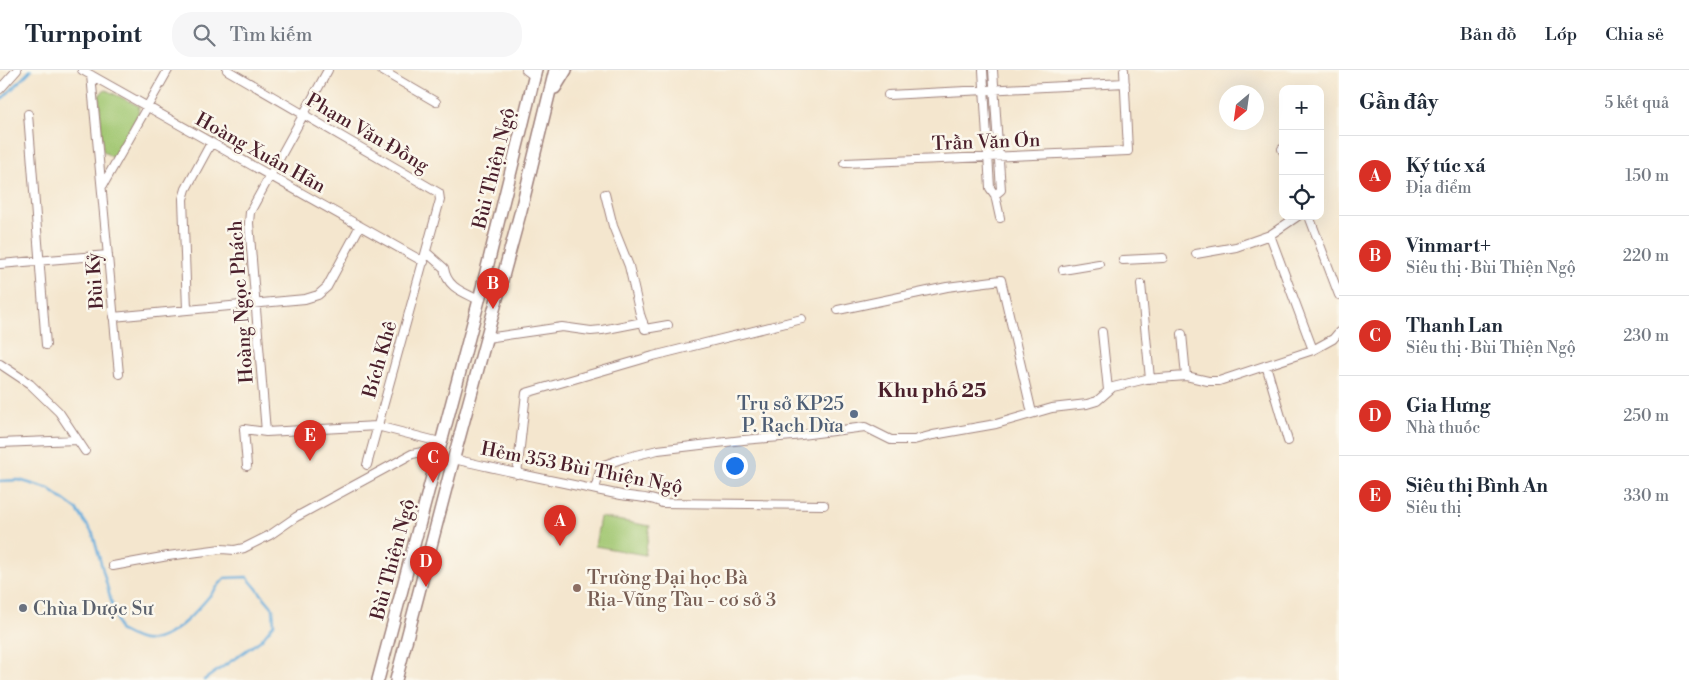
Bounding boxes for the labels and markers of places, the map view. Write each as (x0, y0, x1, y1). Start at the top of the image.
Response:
pin: B (477, 268, 509, 309)
place label: Trụ sở KP25 P. Rạch Dừa (737, 392, 844, 438)
marker: Trụ sở KP25 P. Rạch Dừa (848, 408, 860, 420)
pin: E (294, 420, 326, 461)
pin: C (417, 442, 449, 483)
pin: A (544, 505, 576, 546)
pin: D (410, 546, 442, 587)
place label: Trường Đại học Bà Rịa-Vũng Tàu - cơ sở 3 (587, 566, 776, 612)
marker: Trường Đại học Bà Rịa-Vũng Tàu - cơ sở 3 (571, 582, 583, 594)
place label: Chùa Dược Sư (33, 597, 154, 621)
marker: Chùa Dược Sư (17, 602, 29, 614)

